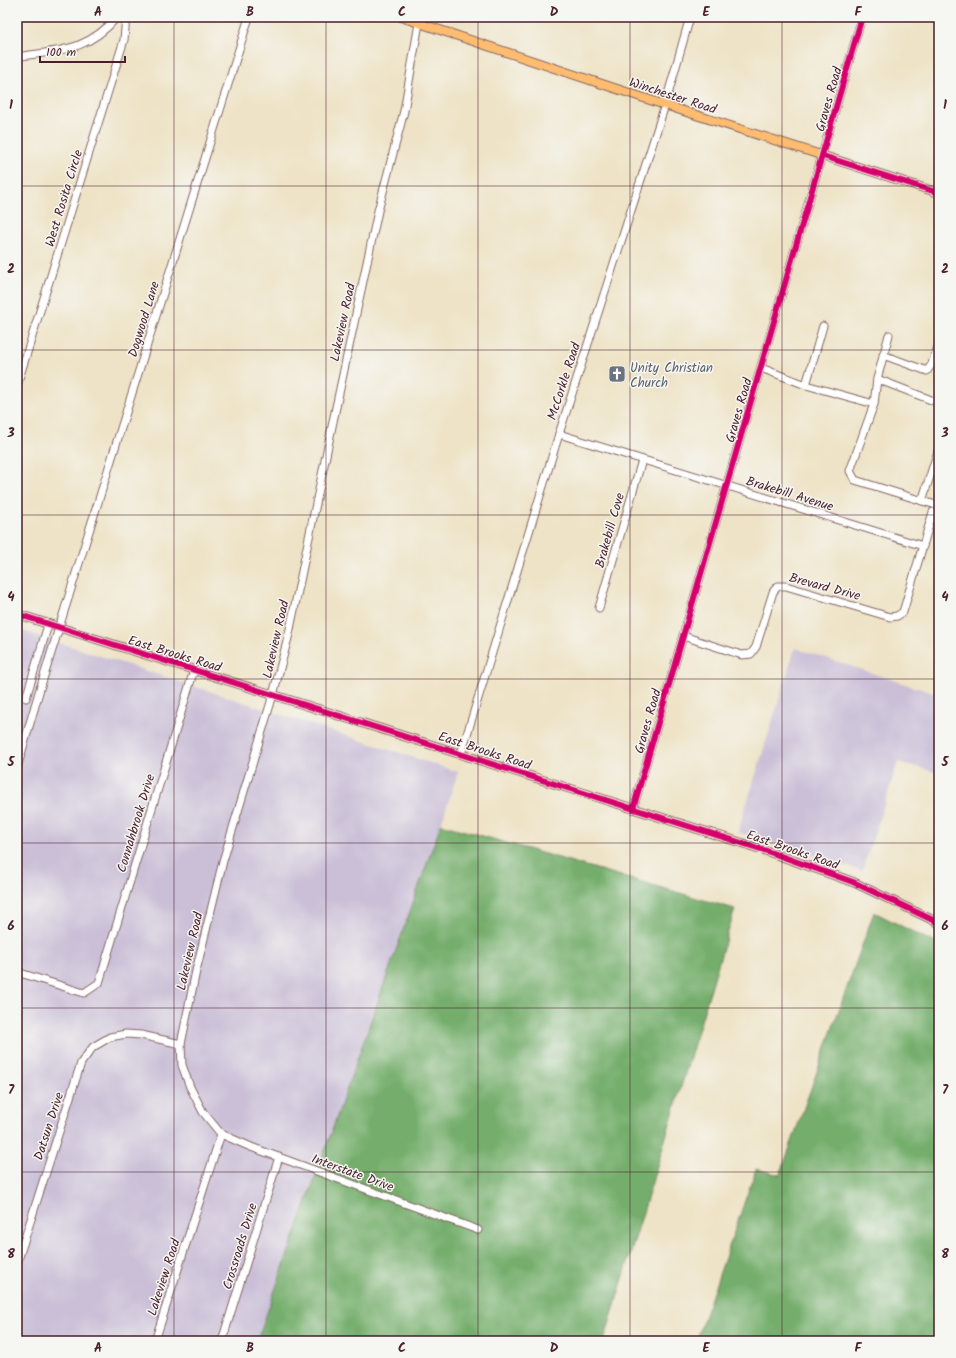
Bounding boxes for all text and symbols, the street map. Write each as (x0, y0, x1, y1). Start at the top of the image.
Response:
text: A (94, 2, 102, 23)
text: B (246, 2, 254, 23)
text: C (398, 2, 406, 23)
text: D (550, 2, 559, 23)
text: E (702, 2, 710, 23)
text: F (854, 2, 862, 23)
scale bar (40, 38, 125, 64)
text: 100 m (46, 43, 77, 62)
street label: Graves Road (810, 64, 849, 134)
street label: Winchester Road (626, 72, 719, 121)
text: 1 (9, 95, 13, 116)
text: 1 (943, 95, 947, 116)
street label: West Rosita Circle (40, 147, 89, 249)
text: 2 (7, 259, 15, 280)
text: 2 (941, 259, 949, 280)
street label: Dogwood Lane (123, 279, 166, 360)
street label: Lakeview Road (325, 281, 362, 363)
street label: McCorkle Road (542, 339, 587, 423)
place label: Unity Christian Church (630, 358, 713, 394)
church icon: Unity Christian Church (607, 364, 627, 384)
street label: Graves Road (720, 375, 759, 445)
text: 3 (6, 423, 15, 444)
text: 3 (940, 423, 949, 444)
street label: Brakebill Avenue (743, 471, 836, 518)
street label: Brakebill Cove (590, 490, 631, 570)
street label: Brevard Drive (787, 568, 863, 607)
text: 4 (7, 587, 15, 608)
text: 4 (941, 587, 949, 608)
street label: Lakeview Road (257, 598, 296, 680)
street label: East Brooks Road (125, 630, 224, 679)
street label: Graves Road (629, 686, 668, 756)
street label: East Brooks Road (435, 726, 534, 777)
text: 5 (7, 752, 16, 773)
text: 5 (941, 752, 950, 773)
street label: Connahbrook Drive (111, 771, 161, 875)
street label: East Brooks Road (743, 825, 842, 876)
street label: Lakeview Road (171, 910, 210, 992)
text: 6 (7, 916, 15, 937)
text: 6 (941, 916, 949, 937)
text: 7 (8, 1080, 15, 1101)
text: 7 (942, 1080, 949, 1101)
street label: Datsun Drive (29, 1090, 70, 1163)
street label: Interstate Drive (308, 1149, 397, 1198)
street label: Crossroads Drive (217, 1200, 264, 1292)
street label: Lakeview Road (142, 1236, 187, 1319)
text: 8 (7, 1244, 15, 1265)
text: 8 (941, 1244, 949, 1265)
text: A (94, 1338, 102, 1358)
text: B (246, 1338, 254, 1358)
text: C (398, 1338, 406, 1358)
text: D (550, 1338, 559, 1358)
text: E (702, 1338, 710, 1358)
text: F (854, 1338, 862, 1358)

